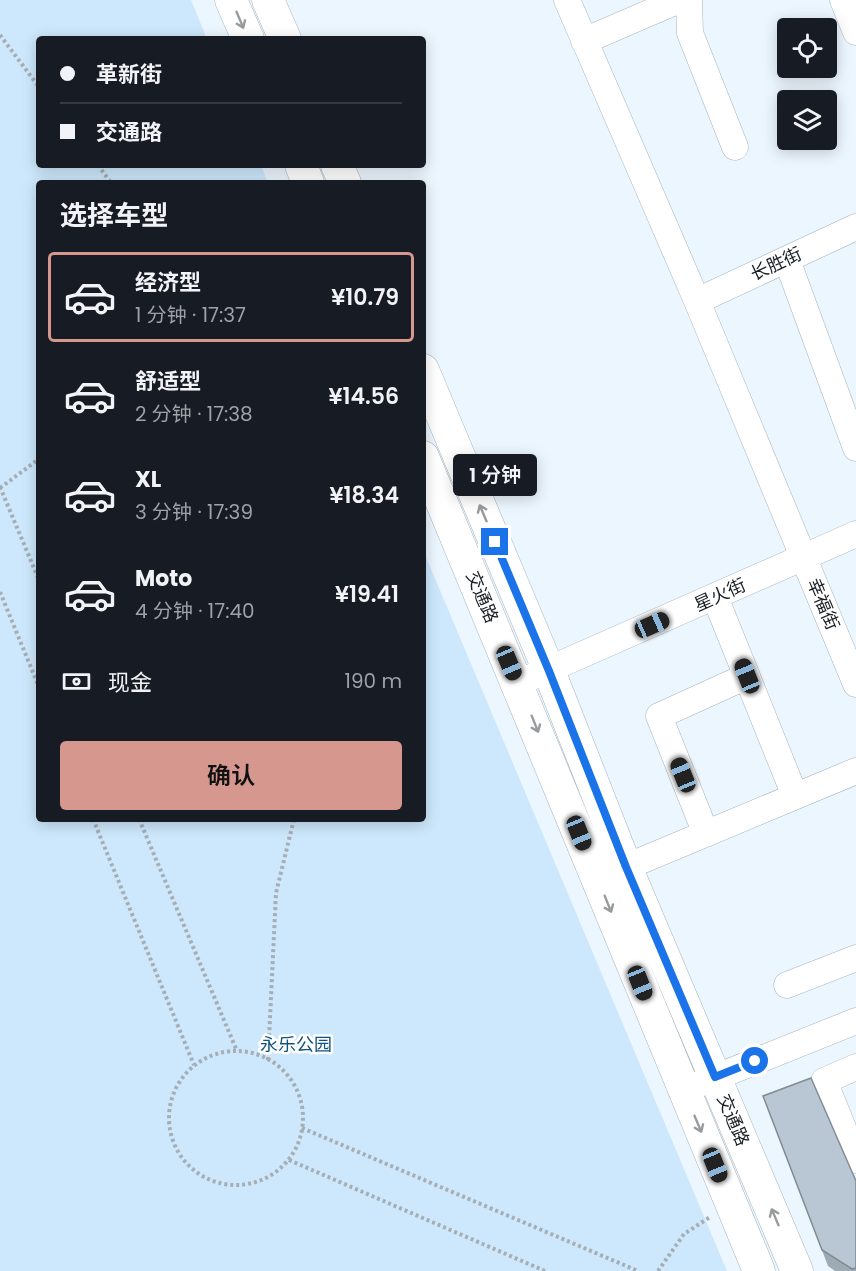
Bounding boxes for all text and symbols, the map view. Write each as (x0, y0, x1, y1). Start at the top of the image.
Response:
one-way arrow (235, 10, 246, 28)
map controls (777, 18, 837, 150)
button: locate (777, 18, 837, 78)
text: 革新街 (96, 59, 162, 90)
button: layers (777, 90, 837, 150)
text: 交通路 (96, 117, 162, 148)
text: 选择车型 (60, 197, 168, 234)
street label: 长胜街 (746, 241, 806, 286)
text: 经济型 (135, 267, 201, 298)
icon: car (63, 270, 117, 324)
text: ¥10.79 (331, 282, 399, 313)
text: 1 分钟 · 17:37 (135, 301, 246, 329)
text: 舒适型 (135, 366, 201, 397)
icon: car (63, 369, 117, 423)
text: ¥14.56 (329, 381, 399, 412)
text: 2 分钟 · 17:38 (135, 400, 253, 428)
callout: 1 分钟 (453, 455, 537, 497)
text: 1 分钟 (469, 461, 521, 489)
text: XL (135, 464, 161, 495)
icon: car (63, 468, 117, 522)
text: ¥18.34 (329, 480, 399, 511)
text: 3 分钟 · 17:39 (135, 498, 253, 526)
one-way arrow (477, 505, 488, 523)
route end (481, 528, 508, 555)
text: Moto (135, 563, 192, 594)
icon: car (63, 567, 117, 621)
street label: 交通路 (460, 567, 505, 627)
street label: 星火街 (690, 572, 750, 617)
street label: 幸福街 (801, 574, 846, 634)
text: ¥19.41 (335, 579, 399, 610)
text: 4 分钟 · 17:40 (135, 597, 255, 625)
car (632, 609, 672, 641)
car (494, 643, 524, 683)
car (732, 656, 762, 696)
icon: cash (60, 665, 93, 698)
text: 现金 (108, 667, 152, 698)
text: 190 m (345, 667, 402, 695)
one-way arrow (530, 714, 541, 732)
button: 确认 (60, 741, 402, 810)
car (668, 755, 698, 795)
car (564, 813, 594, 853)
one-way arrow (603, 895, 614, 913)
car (625, 963, 655, 1003)
park label: 永乐公园 (260, 1032, 332, 1057)
route start (741, 1047, 768, 1074)
street label: 交通路 (711, 1090, 756, 1150)
one-way arrow (693, 1114, 704, 1132)
car (700, 1145, 730, 1185)
one-way arrow (768, 1208, 779, 1226)

